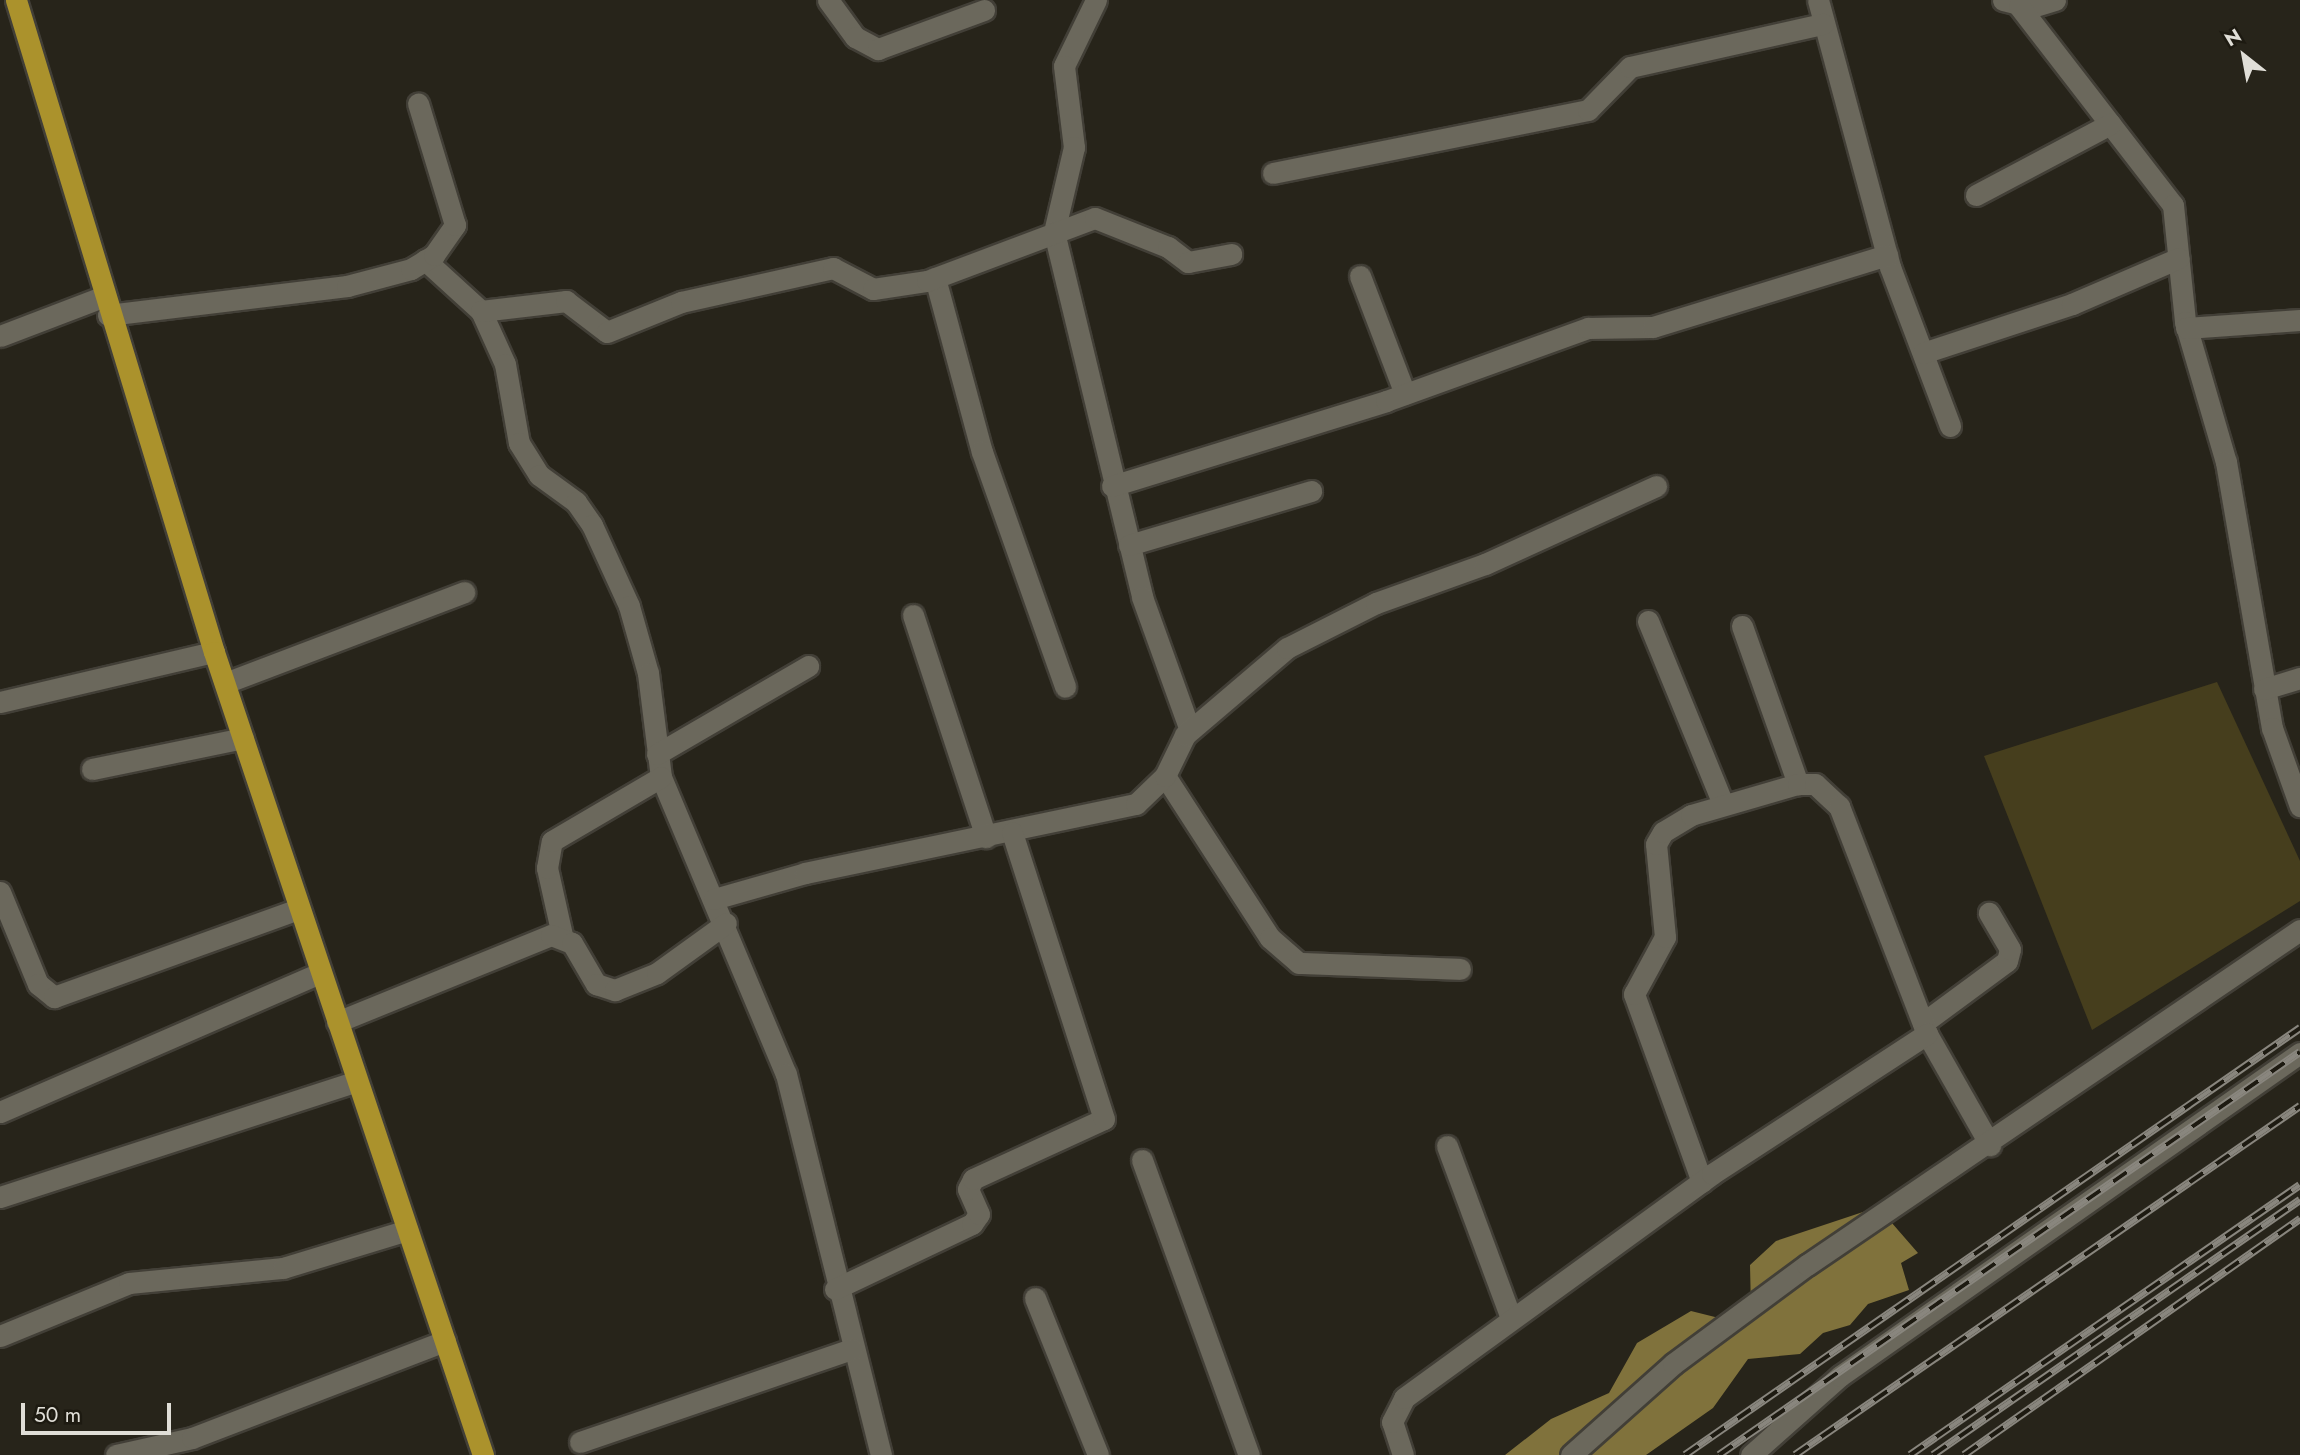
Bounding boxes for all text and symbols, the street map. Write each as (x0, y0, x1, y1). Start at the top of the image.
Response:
north arrow (2209, 21, 2279, 91)
text: N (2220, 22, 2246, 53)
scale bar (24, 1388, 175, 1432)
text: 50 m (34, 1400, 81, 1430)

